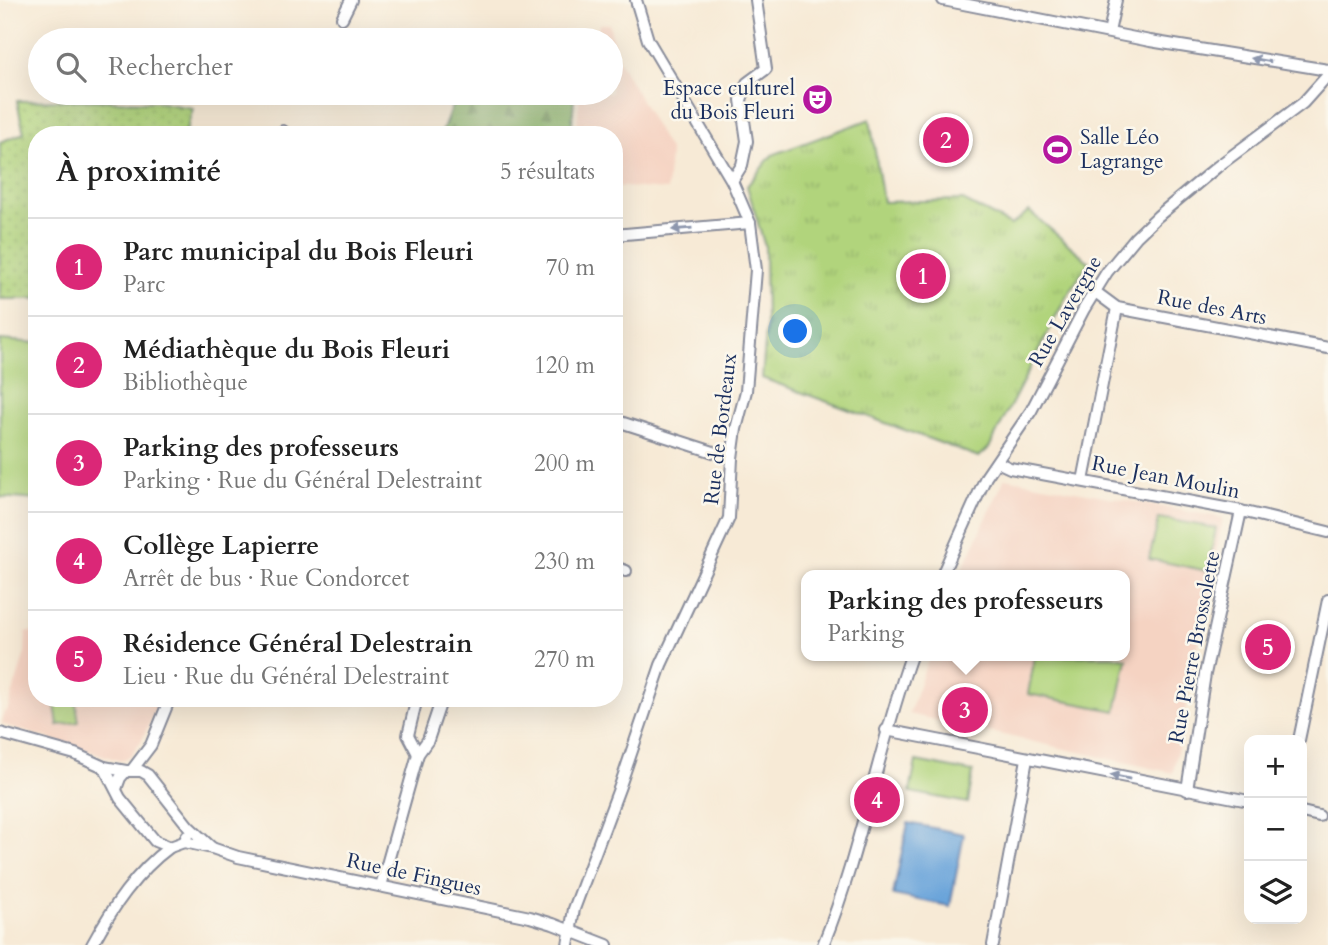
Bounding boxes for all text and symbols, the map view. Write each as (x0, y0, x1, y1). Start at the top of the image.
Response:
search box (28, 28, 623, 105)
icon: search (52, 48, 90, 86)
text: Rechercher (108, 49, 233, 84)
one-way arrow (1249, 54, 1271, 65)
place label: Espace culturel du Bois Fleuri (663, 74, 795, 127)
theatre icon: Espace culturel du Bois Fleuri (801, 83, 835, 117)
pin: 2 (923, 114, 969, 166)
place label: Salle Léo Lagrange (1080, 123, 1164, 176)
sports icon: Salle Léo Lagrange (1040, 132, 1074, 166)
text: À proximité (56, 151, 221, 192)
text: 5 résultats (500, 156, 595, 187)
one-way arrow (671, 224, 693, 235)
text: Parc municipal du Bois Fleuri (123, 234, 474, 269)
pin: 1 (900, 250, 946, 302)
street label: Rue Lavergne (1022, 250, 1109, 372)
text: 1 (73, 252, 85, 283)
text: 70 m (546, 252, 595, 283)
text: Parc (123, 269, 165, 300)
street label: Rue des Arts (1155, 283, 1269, 332)
your location (778, 314, 812, 348)
text: Médiathèque du Bois Fleuri (123, 332, 450, 367)
text: 2 (73, 350, 85, 381)
text: 120 m (534, 350, 595, 381)
street label: Rue de Bordeaux (697, 351, 744, 507)
text: Bibliothèque (123, 367, 248, 398)
text: Parking des professeurs (123, 430, 399, 465)
text: 3 (73, 448, 85, 479)
text: 200 m (534, 448, 595, 479)
street label: Rue Jean Moulin (1089, 449, 1243, 506)
text: Parking · Rue du Général Delestraint (123, 465, 482, 496)
text: Collège Lapierre (123, 528, 319, 563)
text: 4 (73, 546, 85, 577)
text: 230 m (534, 546, 595, 577)
street label: Rue Pierre Brossolette (1162, 548, 1227, 746)
text: Arrêt de bus · Rue Condorcet (123, 563, 409, 594)
popup (801, 570, 1130, 661)
text: Parking des professeurs (828, 583, 1103, 618)
text: Parking (828, 618, 904, 649)
pin: 5 (1245, 621, 1291, 673)
text: Résidence Général Delestrain (123, 626, 473, 661)
text: 5 (73, 644, 85, 675)
text: 270 m (534, 644, 595, 675)
text: Lieu · Rue du Général Delestraint (123, 661, 449, 692)
pin: 3 (942, 684, 988, 736)
map controls (1244, 735, 1307, 924)
button: + (1244, 735, 1307, 798)
one-way arrow (1109, 771, 1131, 782)
pin: 4 (854, 774, 900, 826)
button: − (1244, 798, 1307, 861)
street label: Rue de Fingues (344, 846, 484, 903)
button: layers (1244, 861, 1307, 924)

